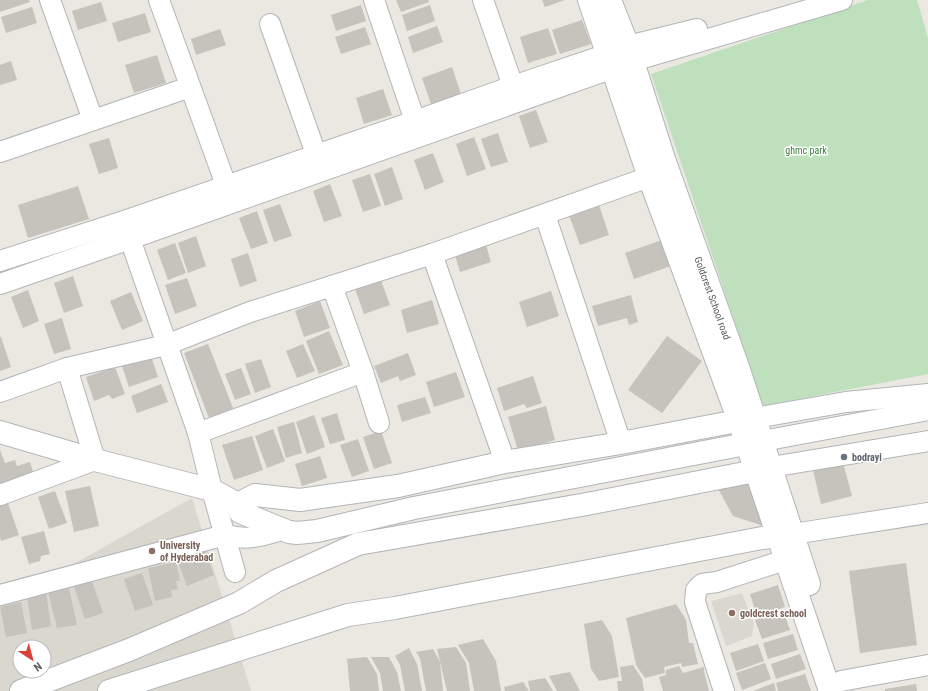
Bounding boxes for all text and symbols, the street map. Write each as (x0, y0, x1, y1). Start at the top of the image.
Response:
park label: ghmc park (785, 145, 827, 156)
street label: Goldcrest School road (692, 255, 733, 341)
marker: bodrayi (839, 452, 849, 462)
place label: bodrayi (852, 452, 882, 463)
place label: University of Hyderabad (160, 540, 213, 563)
marker: University of Hyderabad (147, 546, 157, 556)
marker: goldcrest school (727, 608, 737, 618)
place label: goldcrest school (740, 608, 807, 619)
north arrow (12, 639, 52, 679)
text: N (31, 659, 44, 674)

